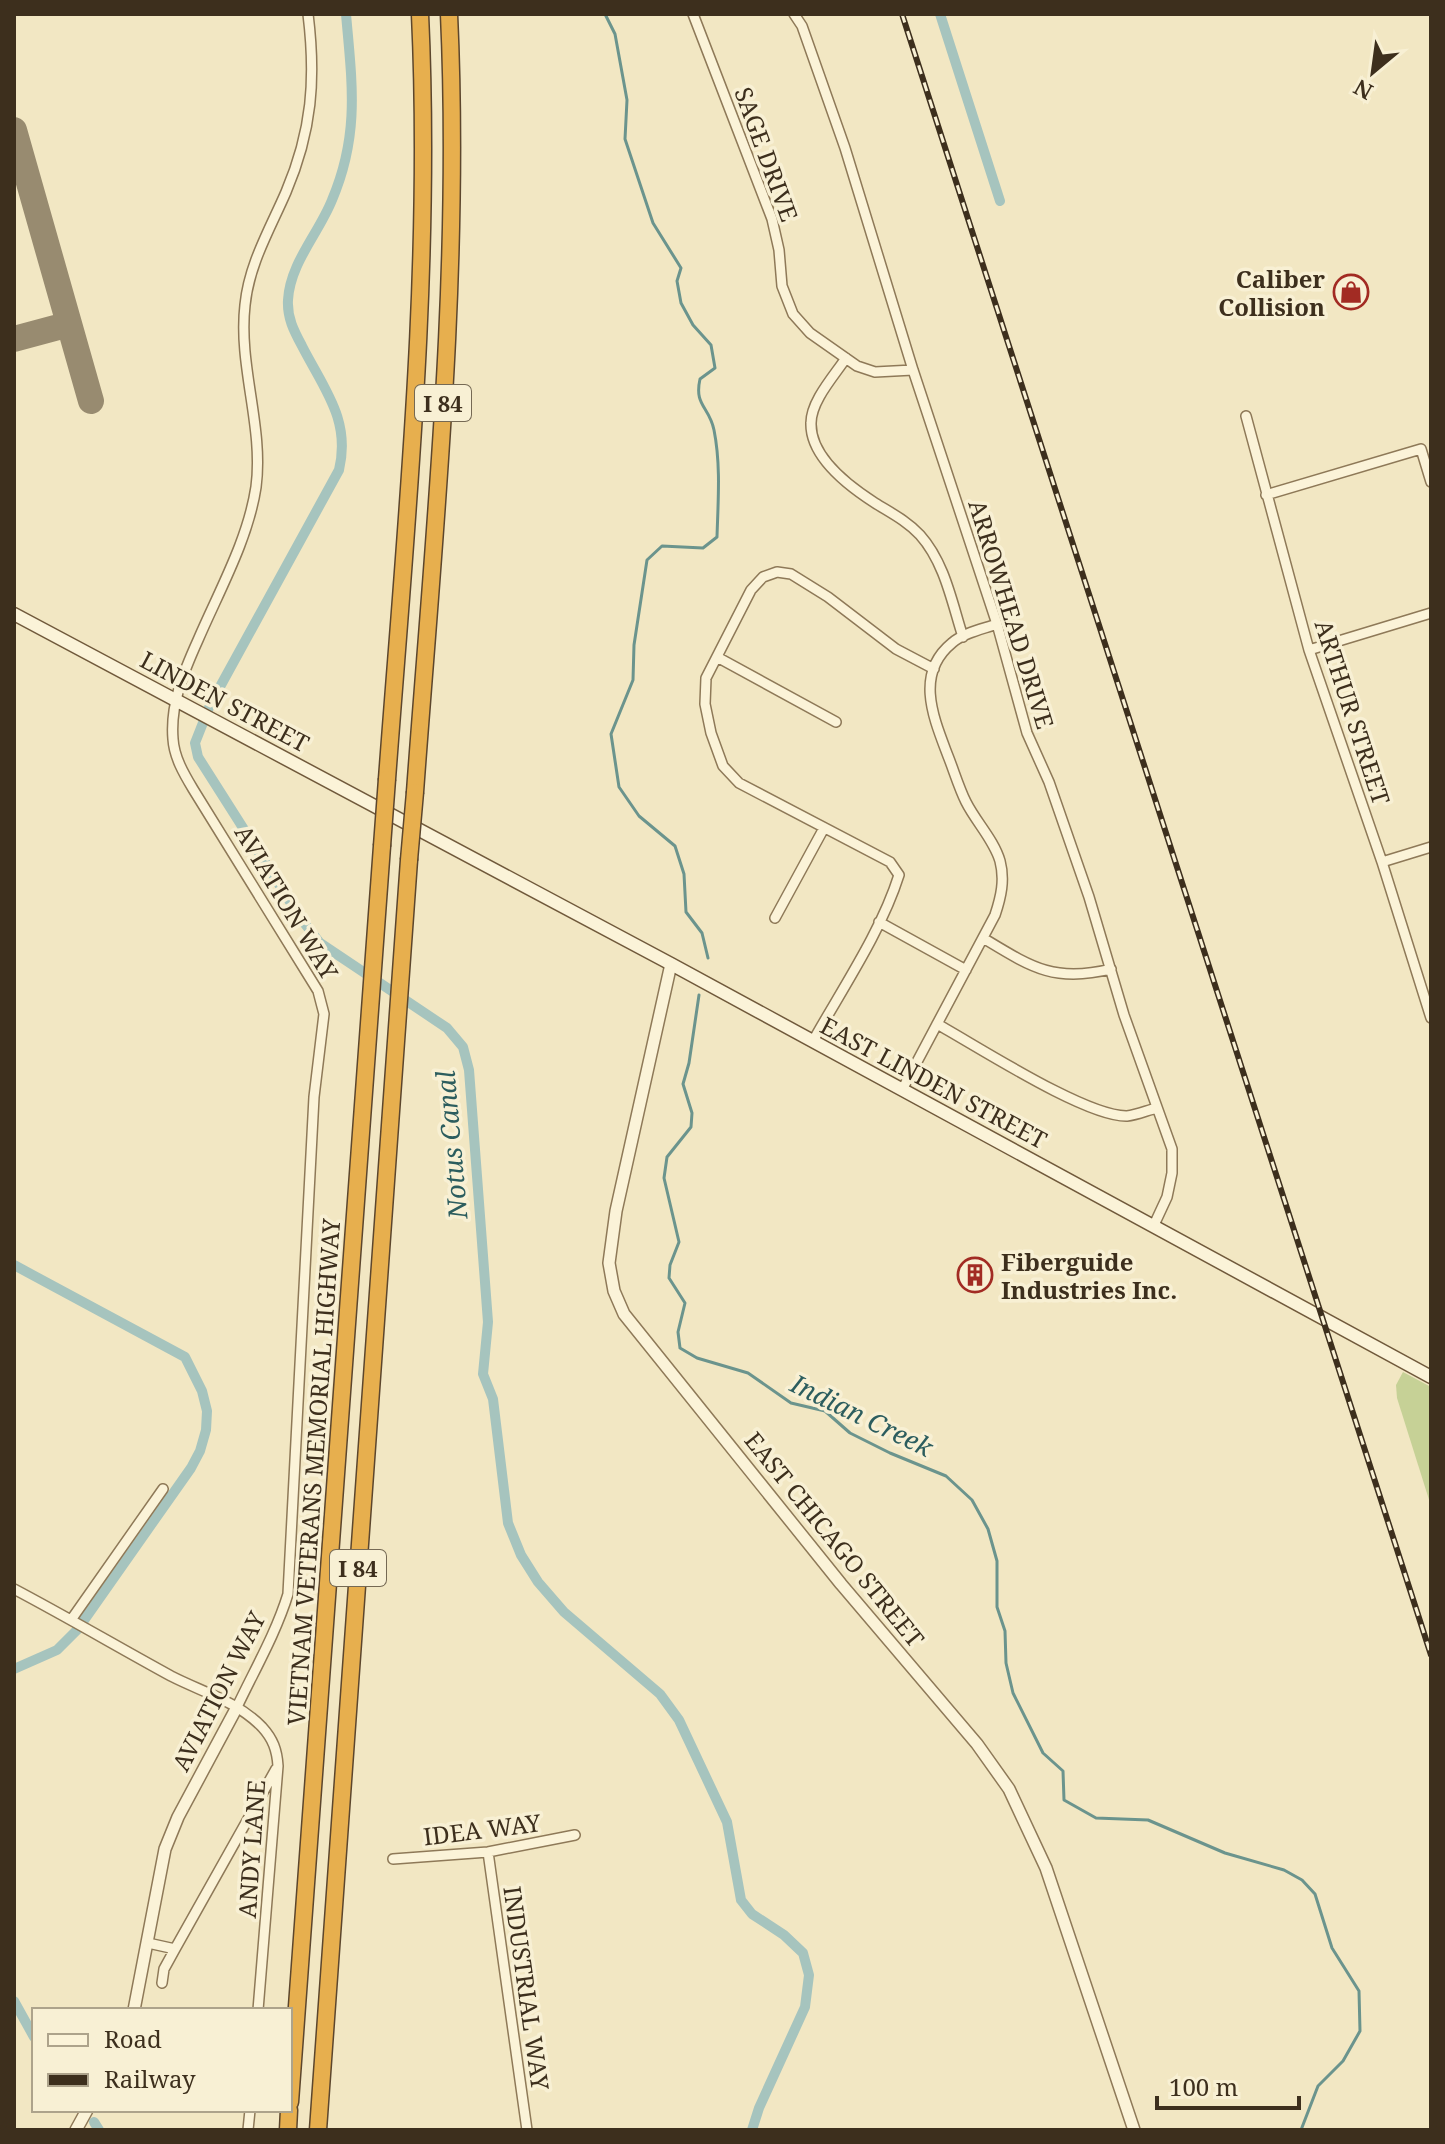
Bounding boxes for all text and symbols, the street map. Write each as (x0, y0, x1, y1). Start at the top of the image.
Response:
north arrow (1333, 32, 1413, 112)
text: N (1348, 73, 1378, 108)
street label: SAGE DRIVE (727, 82, 807, 226)
place label: Caliber Collision (1218, 262, 1325, 323)
shop icon: Caliber Collision (1332, 273, 1370, 311)
road number: I 84 (415, 385, 471, 421)
street label: ARROWHEAD DRIVE (961, 495, 1063, 733)
street label: ARTHUR STREET (1308, 615, 1399, 809)
street label: LINDEN STREET (135, 643, 315, 760)
street label: AVIATION WAY (228, 818, 347, 986)
street label: EAST LINDEN STREET (815, 1008, 1053, 1156)
water label: Notus Canal (427, 1069, 475, 1222)
street label: VIETNAM VETERANS MEMORIAL HIGHWAY (279, 1217, 347, 1726)
place label: Fiberguide Industries Inc. (1001, 1245, 1177, 1306)
building icon: Fiberguide Industries Inc. (956, 1256, 994, 1294)
water label: Indian Creek (784, 1365, 940, 1465)
street label: EAST CHICAGO STREET (738, 1424, 932, 1654)
road number: I 84 (330, 1550, 386, 1586)
street label: AVIATION WAY (164, 1605, 273, 1776)
street label: ANDY LANE (230, 1779, 272, 1919)
street label: IDEA WAY (421, 1805, 544, 1853)
street label: INDUSTRIAL WAY (496, 1884, 558, 2093)
legend (32, 2008, 292, 2112)
text: Road (104, 2022, 162, 2055)
scale bar (1157, 2060, 1299, 2110)
text: Railway (104, 2062, 196, 2095)
text: 100 m (1169, 2070, 1238, 2103)

